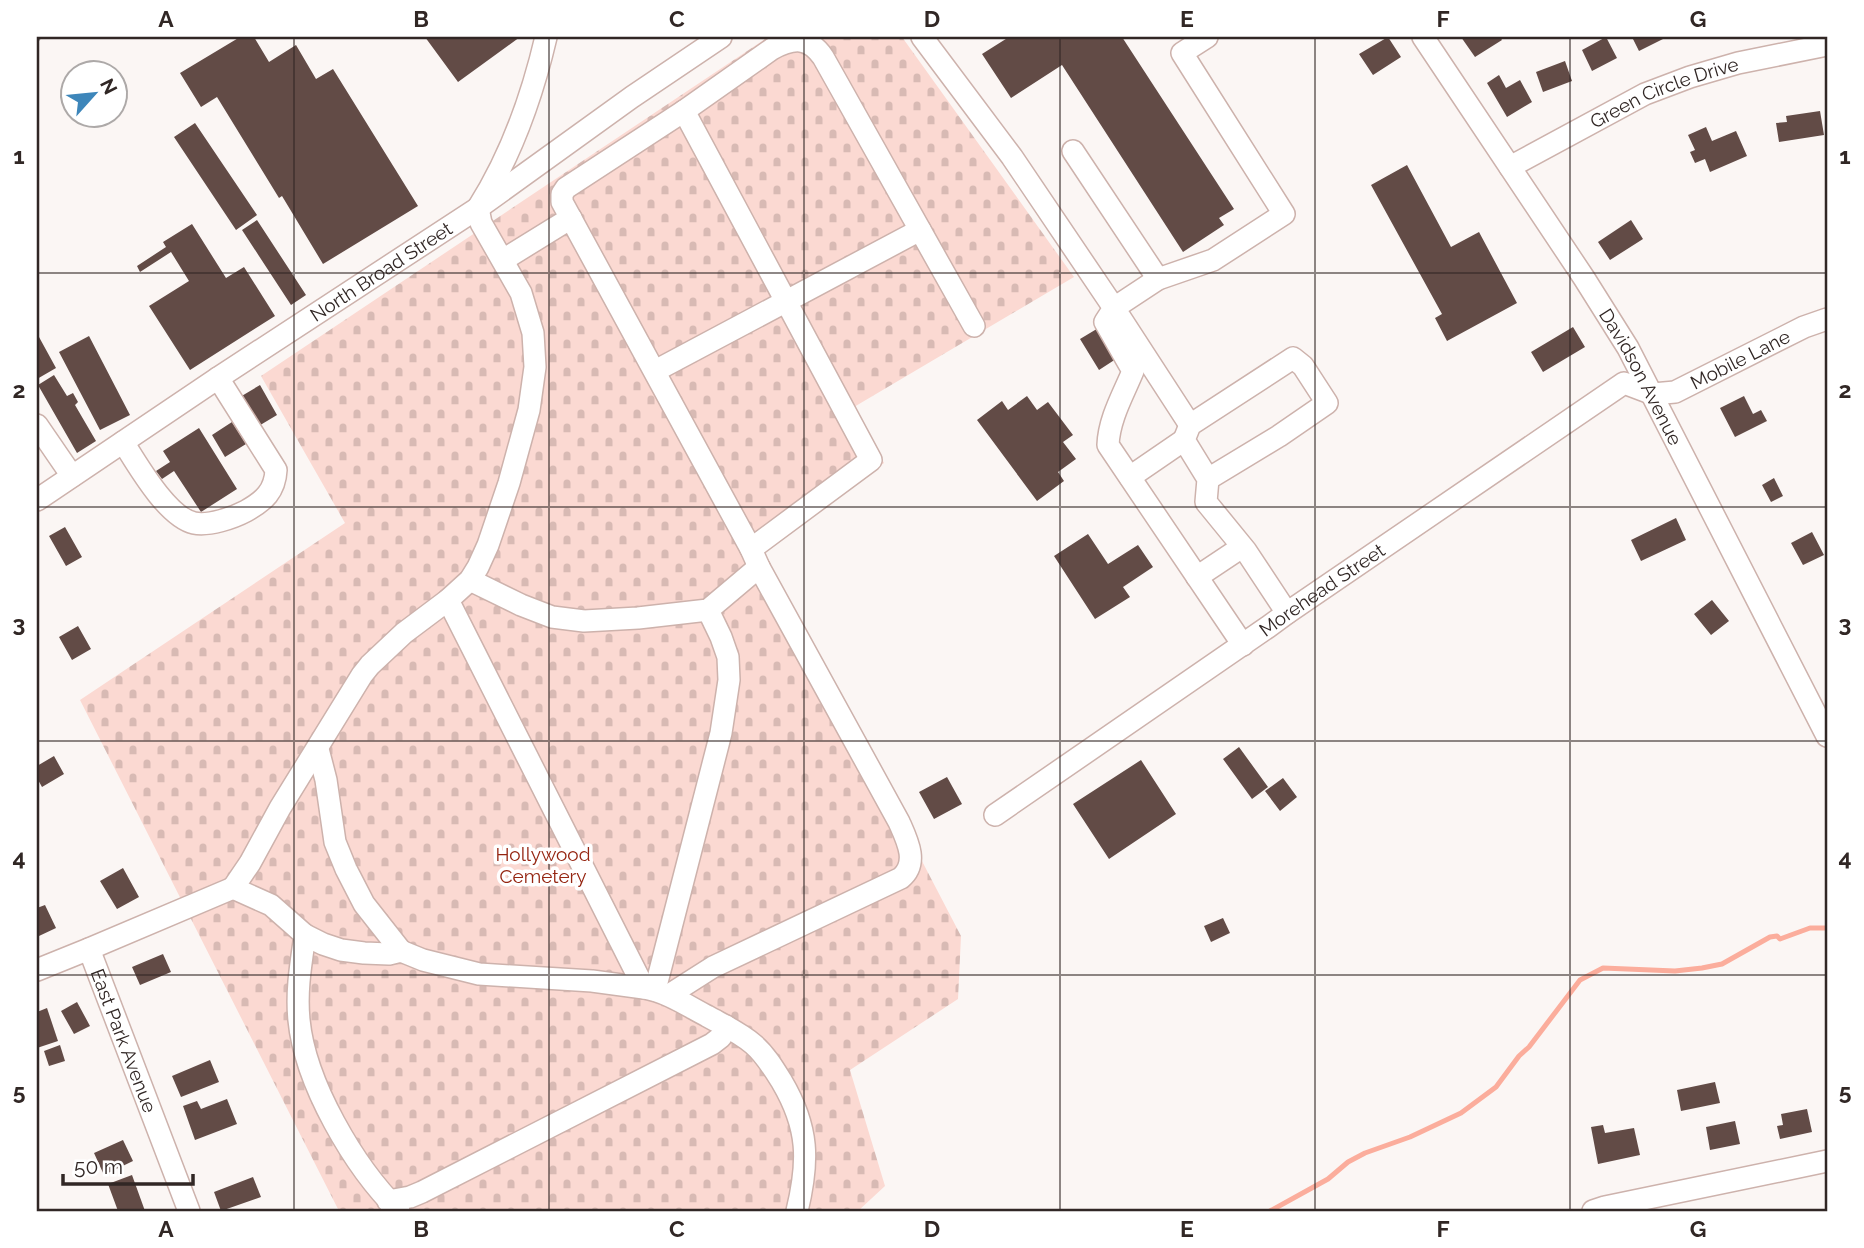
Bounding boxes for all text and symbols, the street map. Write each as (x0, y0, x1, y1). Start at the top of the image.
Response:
text: A (158, 5, 174, 32)
text: B (413, 5, 429, 32)
text: C (669, 5, 685, 32)
text: D (924, 5, 940, 32)
text: E (1180, 5, 1194, 32)
text: F (1436, 5, 1450, 32)
text: G (1690, 5, 1706, 32)
street label: Green Circle Drive (1586, 52, 1741, 133)
north arrow (60, 60, 130, 130)
text: N (96, 75, 122, 98)
text: 1 (13, 142, 25, 169)
text: 1 (1839, 142, 1851, 169)
street label: North Broad Street (306, 217, 457, 326)
street label: Davidson Avenue (1595, 304, 1687, 449)
street label: Mobile Lane (1687, 325, 1793, 393)
text: 2 (13, 376, 25, 403)
text: 2 (1839, 376, 1851, 403)
street label: Morehead Street (1255, 538, 1389, 641)
text: 3 (13, 610, 25, 637)
text: 3 (1839, 610, 1851, 637)
park label: Hollywood Cemetery (495, 843, 591, 887)
text: 4 (12, 844, 26, 871)
text: 4 (1838, 844, 1852, 871)
street label: East Park Avenue (87, 966, 161, 1116)
text: 5 (13, 1078, 26, 1105)
text: 5 (1839, 1078, 1852, 1105)
scale bar (63, 1143, 192, 1187)
text: 50 m (74, 1154, 123, 1179)
text: A (158, 1215, 174, 1242)
text: B (413, 1215, 429, 1242)
text: C (669, 1215, 685, 1242)
text: D (924, 1215, 940, 1242)
text: E (1180, 1215, 1194, 1242)
text: F (1436, 1215, 1450, 1242)
text: G (1690, 1215, 1706, 1242)

